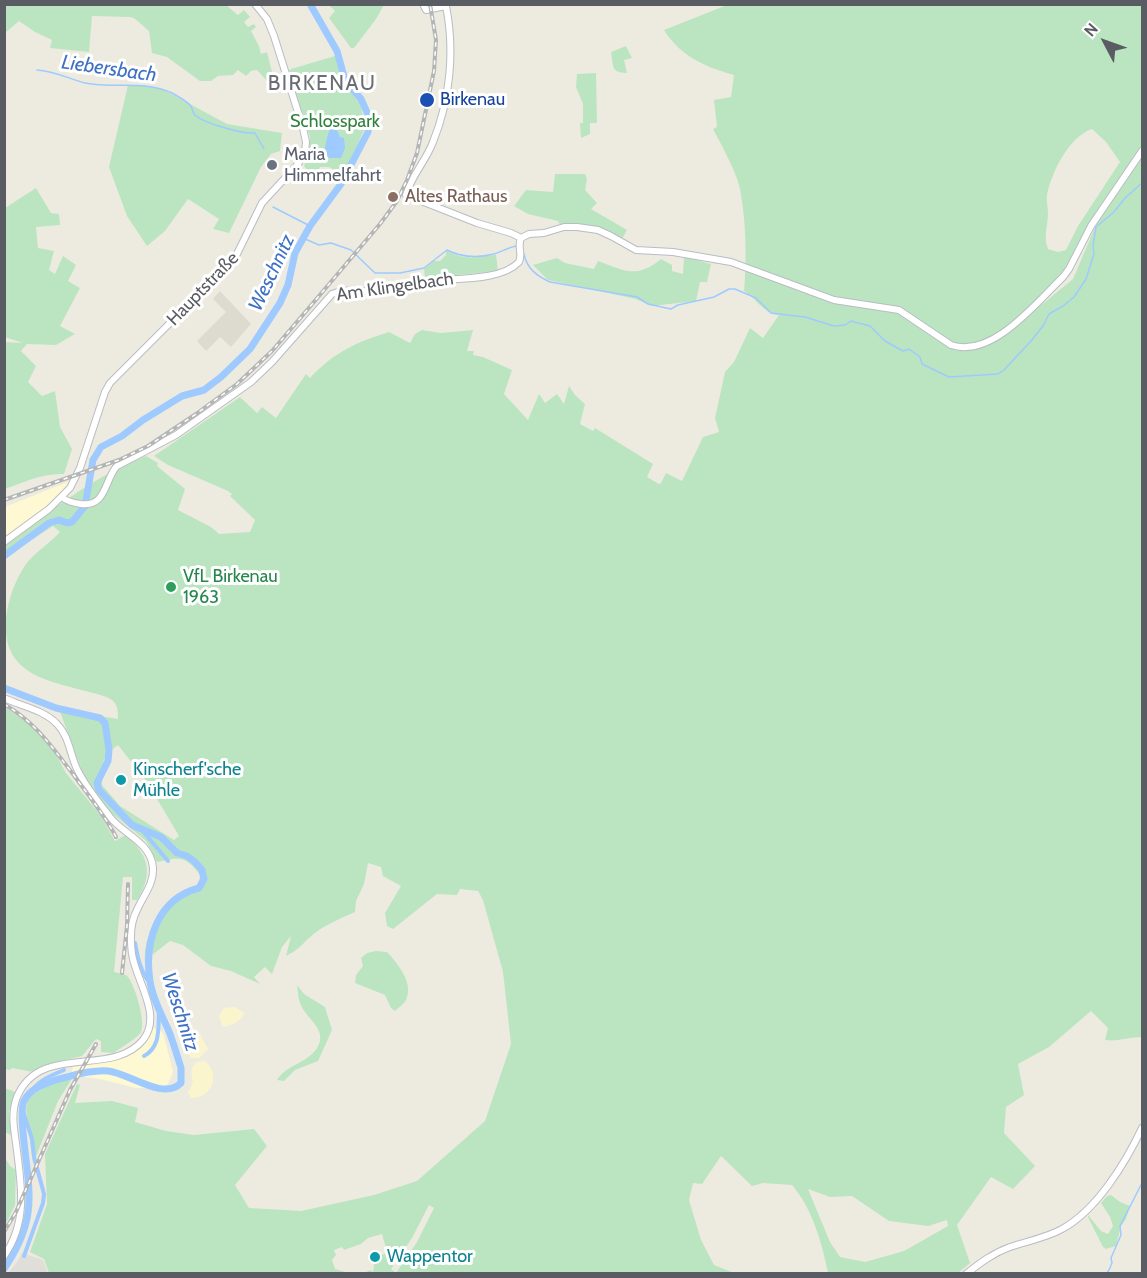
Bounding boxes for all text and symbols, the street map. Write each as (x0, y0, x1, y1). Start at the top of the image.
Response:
north arrow (1075, 12, 1135, 72)
text: N (1080, 19, 1102, 40)
water label: Liebersbach (60, 50, 158, 88)
district label: BIRKENAU (268, 71, 376, 97)
place label: Birkenau (440, 89, 505, 111)
marker: Birkenau (418, 91, 436, 109)
park label: Schlosspark (290, 111, 380, 133)
place label: Maria Himmelfahrt (284, 144, 381, 186)
marker: Maria Himmelfahrt (265, 158, 279, 172)
place label: Altes Rathaus (405, 186, 507, 208)
marker: Altes Rathaus (386, 190, 400, 204)
water label: Weschnitz (244, 231, 300, 315)
street label: Hauptstraße (163, 248, 243, 330)
street label: Am Klingelbach (335, 268, 455, 306)
place label: VfL Birkenau 1963 (183, 566, 278, 608)
marker: VfL Birkenau 1963 (164, 580, 178, 594)
place label: Kinscherf'sche Mühle (133, 759, 241, 802)
marker: Kinscherf'sche Mühle (114, 773, 128, 787)
water label: Weschnitz (156, 969, 204, 1055)
place label: Wappentor (387, 1246, 473, 1268)
marker: Wappentor (368, 1250, 382, 1264)

